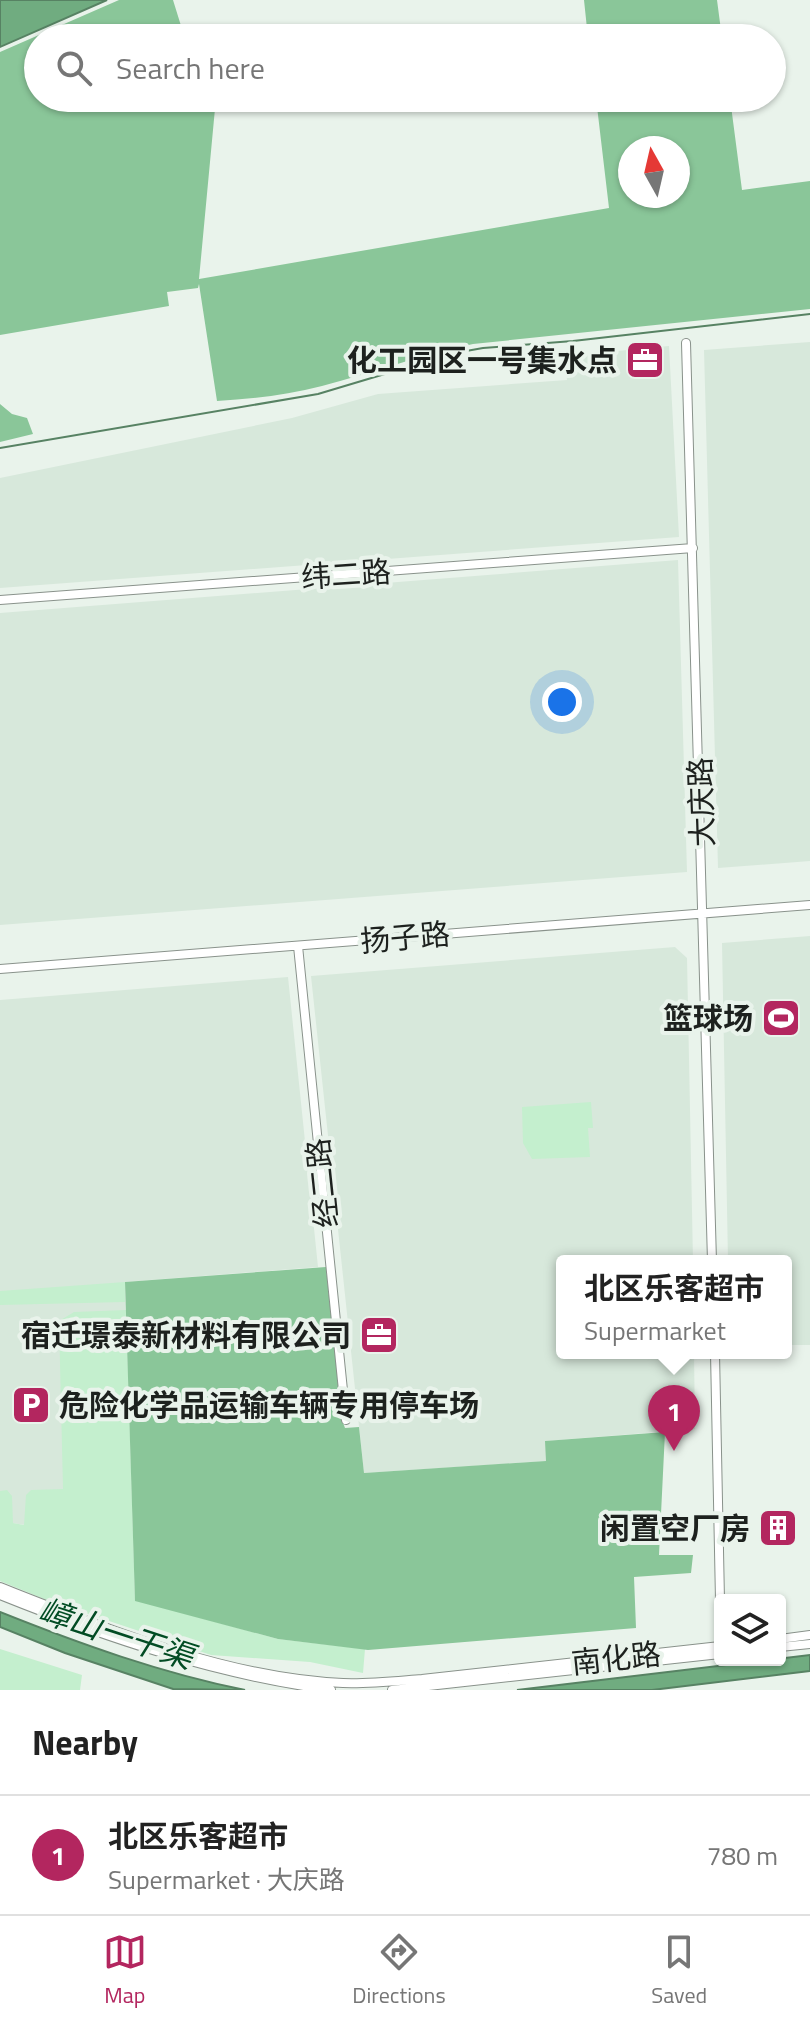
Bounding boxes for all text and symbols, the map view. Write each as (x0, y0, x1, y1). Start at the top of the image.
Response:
search box (24, 24, 786, 112)
text: Search here (116, 45, 265, 91)
icon: search (52, 46, 96, 90)
north arrow (618, 136, 690, 208)
place label: 化工园区一号集水点 (347, 337, 617, 383)
office icon: 化工园区一号集水点 (624, 339, 666, 381)
street label: 纬二路 (300, 548, 392, 600)
your location (542, 682, 582, 722)
street label: 大庆路 (676, 756, 726, 848)
street label: 扬子路 (358, 910, 452, 964)
place label: 篮球场 (663, 995, 753, 1041)
sports icon: 篮球场 (760, 997, 802, 1039)
street label: 经二路 (294, 1136, 350, 1230)
popup (556, 1255, 792, 1359)
text: 北区乐客超市 (584, 1265, 764, 1311)
text: Supermarket (584, 1311, 726, 1350)
place label: 宿迁璟泰新材料有限公司 (21, 1312, 351, 1358)
office icon: 宿迁璟泰新材料有限公司 (358, 1314, 400, 1356)
place label: 危险化学品运输车辆专用停车场 (59, 1382, 479, 1428)
parking icon: 危险化学品运输车辆专用停车场 (10, 1384, 52, 1426)
pin: 1 (648, 1385, 700, 1451)
place label: 闲置空厂房 (600, 1505, 750, 1551)
building icon: 闲置空厂房 (757, 1507, 799, 1549)
water label: 嶂山一干渠 (32, 1585, 203, 1682)
map controls (714, 1594, 786, 1666)
button: layers (714, 1594, 786, 1666)
street label: 南化路 (569, 1630, 663, 1686)
text: Nearby (32, 1716, 138, 1768)
text: 北区乐客超市 (108, 1813, 288, 1859)
text: 1 (51, 1836, 65, 1875)
text: 780 m (707, 1836, 778, 1875)
text: Supermarket · 大庆路 (108, 1860, 345, 1899)
tab: Map (103, 1930, 147, 2012)
tab: Directions (352, 1930, 446, 2012)
tab: Saved (651, 1930, 707, 2012)

